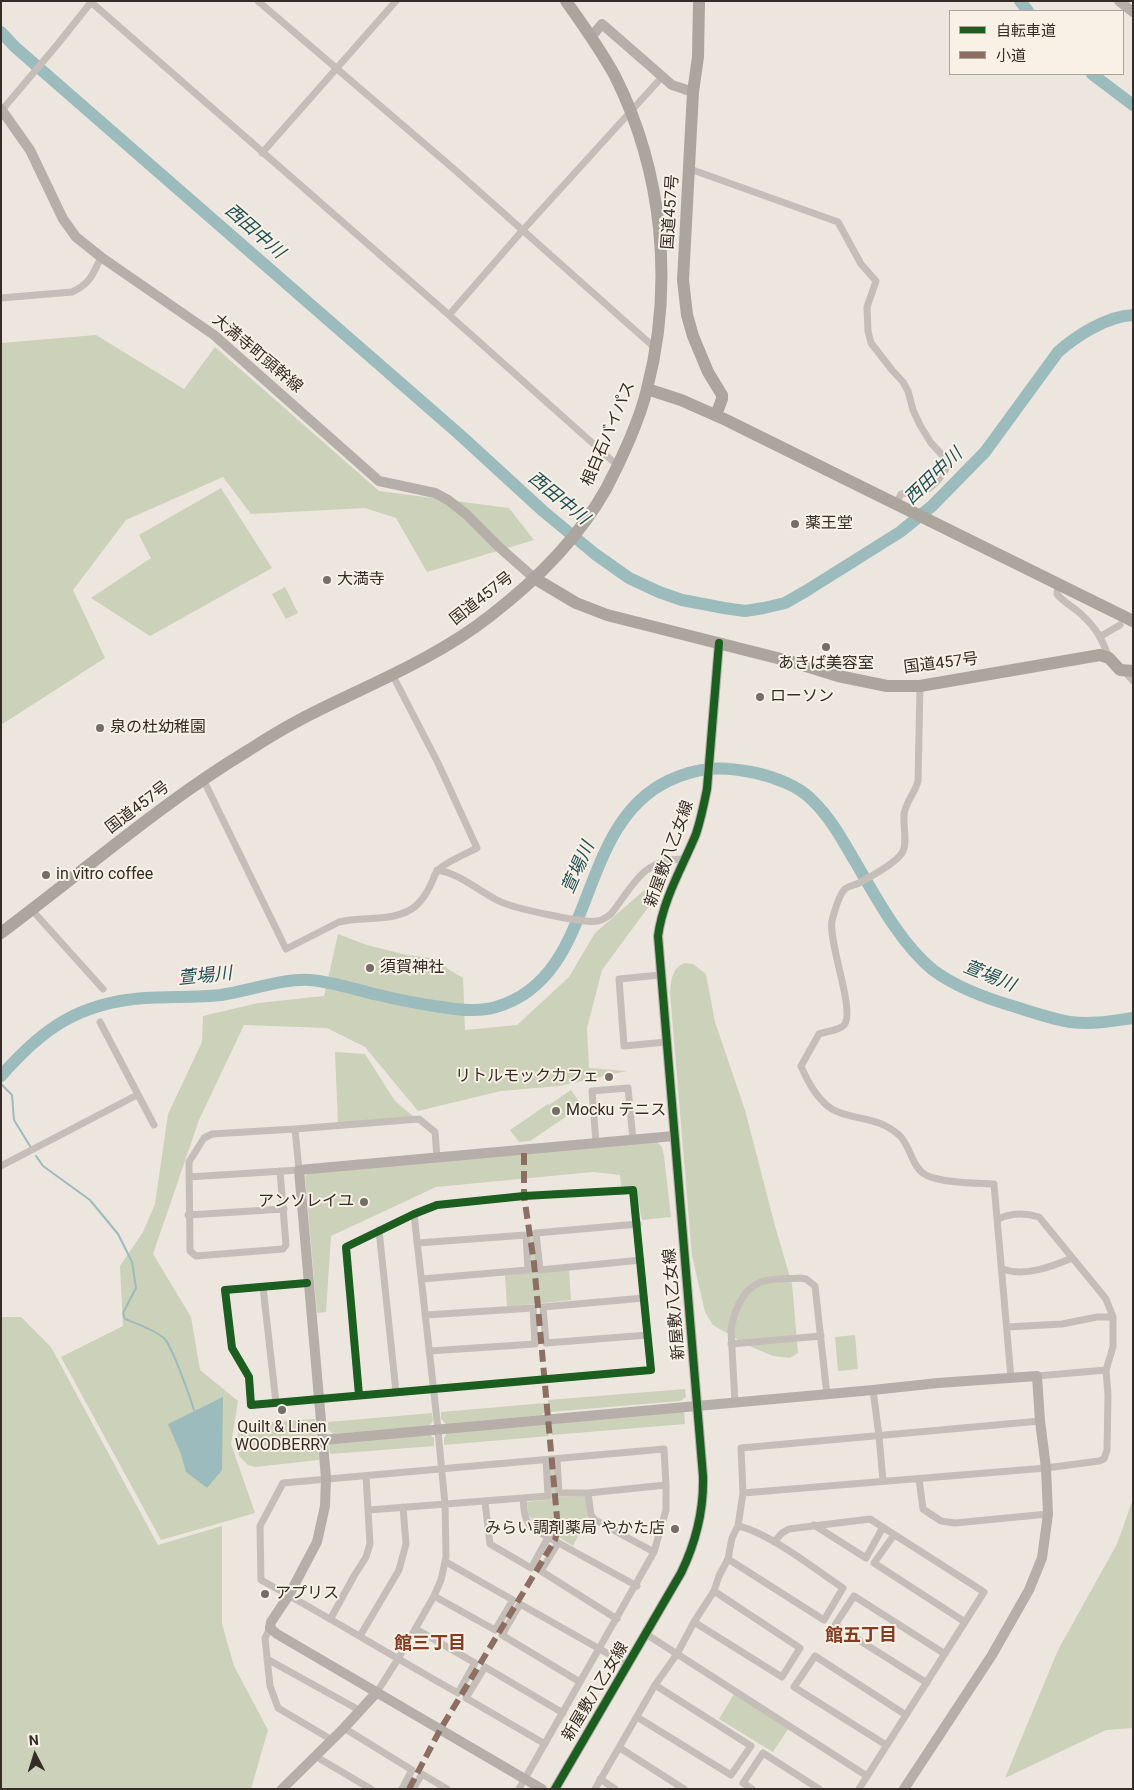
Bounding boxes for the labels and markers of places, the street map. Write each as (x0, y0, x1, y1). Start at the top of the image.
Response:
place label: 薬王堂 (805, 514, 853, 534)
marker: 薬王堂 (789, 518, 801, 530)
place label: 大満寺 (337, 570, 385, 590)
marker: 大満寺 (321, 574, 333, 586)
marker: あきば美容室 (820, 641, 832, 653)
place label: あきば美容室 (778, 654, 874, 674)
place label: ローソン (770, 687, 834, 707)
marker: ローソン (754, 691, 766, 703)
place label: 泉の杜幼稚園 (110, 718, 206, 738)
marker: 泉の杜幼稚園 (94, 722, 106, 734)
place label: in vitro coffee (56, 865, 153, 885)
marker: in vitro coffee (40, 869, 52, 881)
place label: 須賀神社 (380, 958, 444, 978)
marker: 須賀神社 (364, 962, 376, 974)
place label: リトルモックカフェ (455, 1067, 599, 1087)
marker: リトルモックカフェ (603, 1071, 615, 1083)
place label: Mocku テニス (566, 1101, 666, 1121)
marker: Mocku テニス (550, 1105, 562, 1117)
place label: アンソレイユ (258, 1192, 354, 1212)
marker: アンソレイユ (358, 1196, 370, 1208)
marker: Quilt & Linen WOODBERRY (276, 1404, 288, 1416)
place label: Quilt & Linen WOODBERRY (235, 1418, 329, 1456)
place label: みらい調剤薬局 やかた店 (485, 1519, 665, 1539)
marker: みらい調剤薬局 やかた店 (669, 1523, 681, 1535)
place label: アプリス (275, 1584, 339, 1604)
marker: アプリス (259, 1588, 271, 1600)

